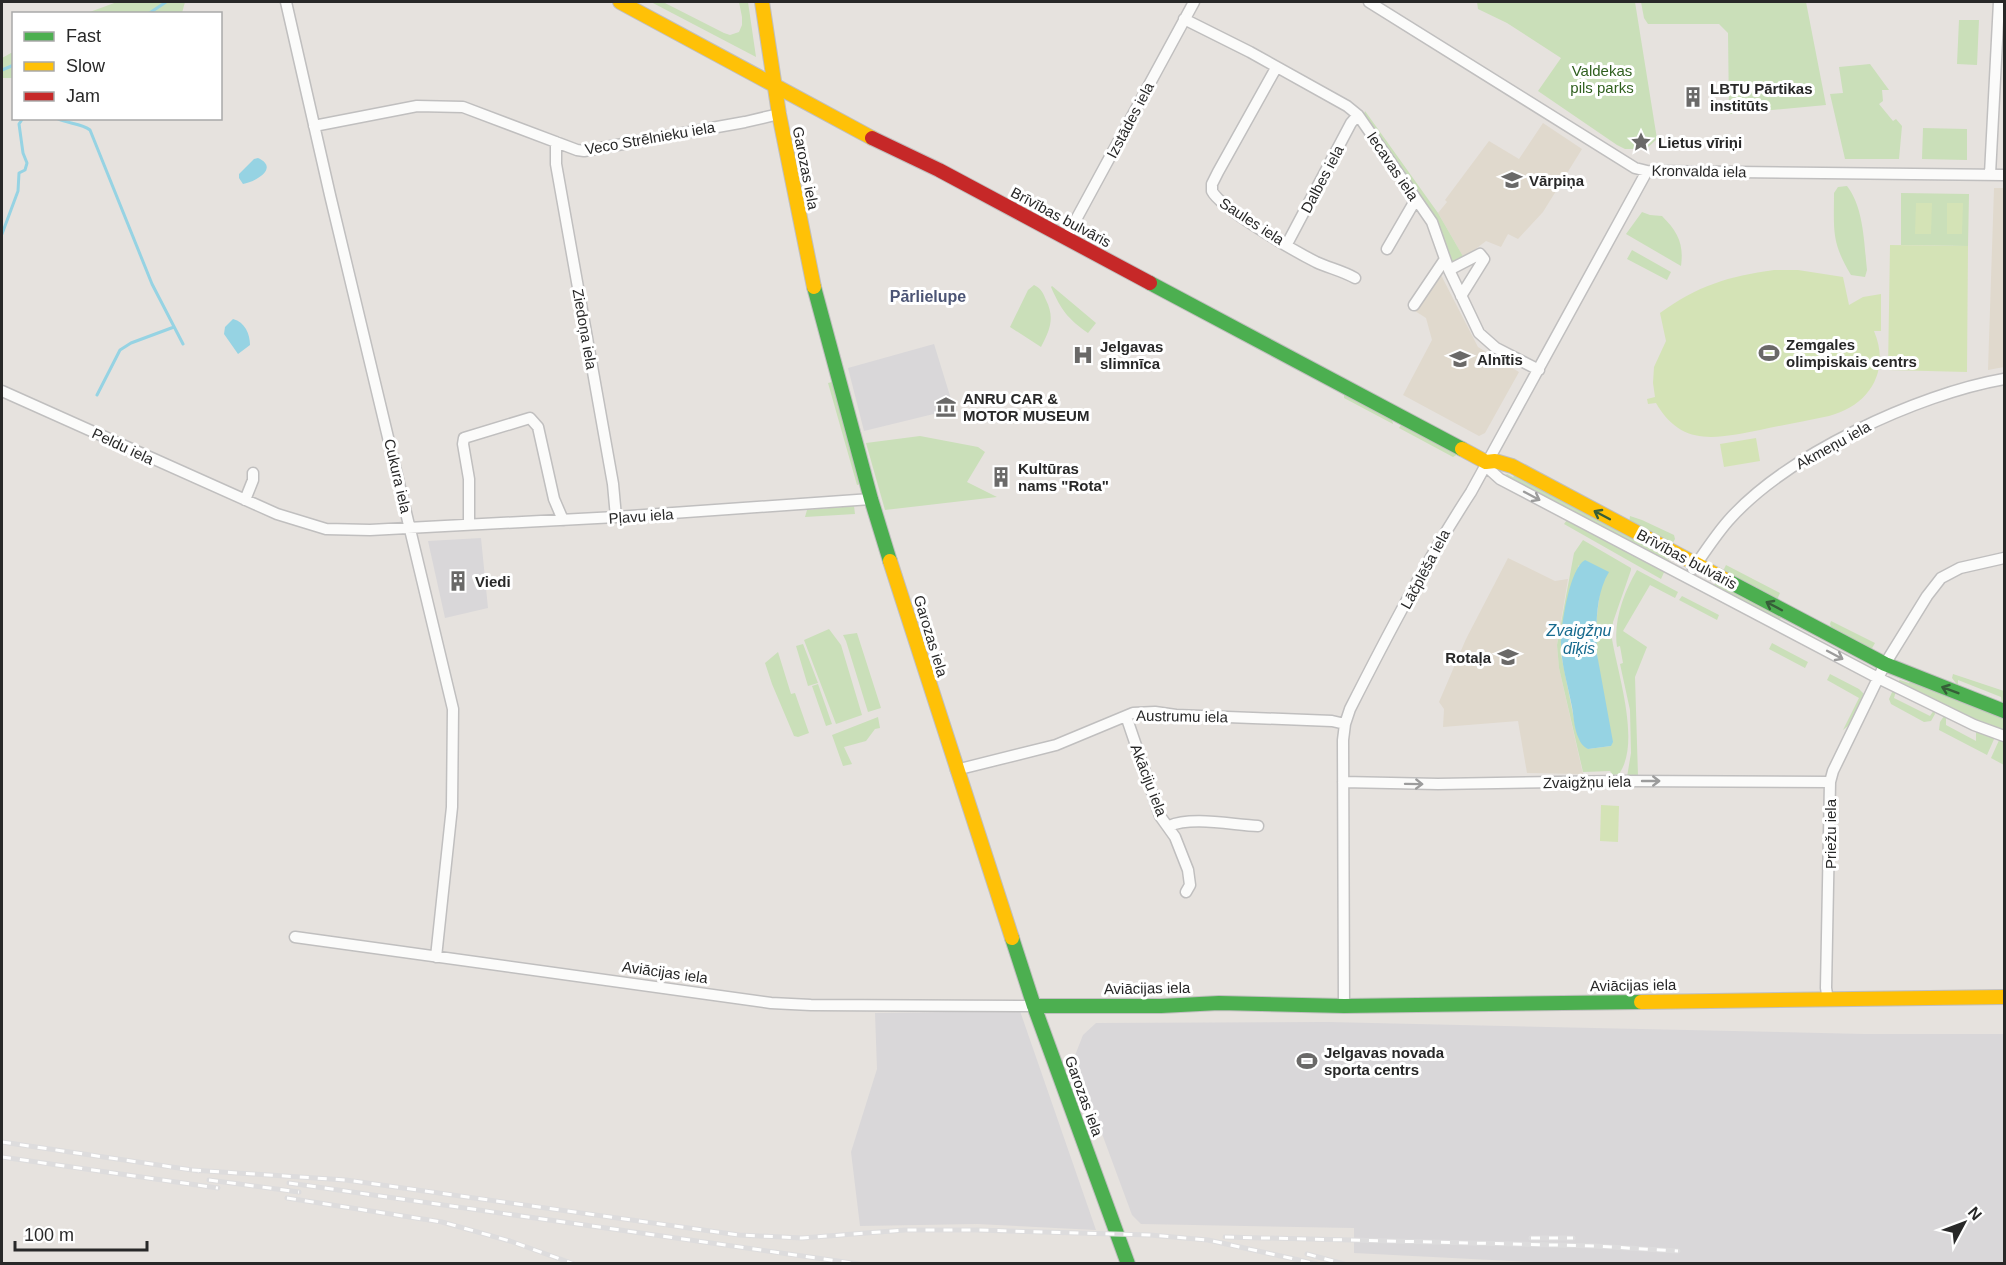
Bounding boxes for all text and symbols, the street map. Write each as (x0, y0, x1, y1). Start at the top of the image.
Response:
legend (12, 12, 222, 120)
text: Fast (66, 26, 101, 46)
text: Slow (66, 56, 106, 76)
park label: Valdekas pils parks (1570, 62, 1634, 96)
street label: Izstādes iela (1103, 79, 1157, 161)
place label: LBTU Pārtikas institūts (1710, 80, 1813, 114)
building icon: LBTU Pārtikas institūts (1681, 85, 1705, 109)
text: Jam (66, 86, 100, 106)
street label: Veco Strēlnieku iela (584, 118, 717, 158)
street label: Garozas iela (790, 125, 823, 212)
street label: Iecavas iela (1364, 128, 1423, 204)
place icon: Lietus vīriņi (1629, 130, 1653, 154)
place label: Lietus vīriņi (1658, 134, 1742, 151)
street label: Dalbes iela (1297, 142, 1347, 216)
street label: Kronvalda iela (1651, 162, 1747, 180)
school or university icon: Vārpiņa (1500, 168, 1524, 192)
place label: Vārpiņa (1529, 172, 1585, 189)
street label: Brīvības bulvāris (1008, 183, 1114, 251)
street label: Saules iela (1217, 194, 1288, 248)
street label: Ziedoņa iela (570, 287, 601, 371)
district label: Pārlielupe (890, 288, 966, 305)
place label: Zemgales olimpiskais centrs (1786, 336, 1917, 370)
place label: Jelgavas slimnīca (1100, 338, 1163, 372)
sports icon: Zemgales olimpiskais centrs (1757, 341, 1781, 365)
hospital icon: Jelgavas slimnīca (1071, 343, 1095, 367)
school or university icon: Alnītis (1448, 347, 1472, 371)
place label: Alnītis (1477, 351, 1523, 368)
place label: ANRU CAR & MOTOR MUSEUM (963, 390, 1089, 424)
museum icon: ANRU CAR & MOTOR MUSEUM (934, 395, 958, 419)
street label: Akmeņu iela (1793, 417, 1874, 472)
street label: Peldu iela (90, 424, 157, 468)
street label: Cukura iela (381, 437, 415, 516)
place label: Kultūras nams "Rota" (1018, 460, 1109, 494)
building icon: Kultūras nams "Rota" (989, 465, 1013, 489)
one-way arrow (1523, 490, 1541, 502)
street label: Pļavu iela (608, 505, 675, 527)
one-way arrow (1594, 509, 1611, 521)
street label: Brīvības bulvāris (1634, 525, 1740, 593)
street label: Lāčplēša iela (1397, 526, 1453, 612)
building icon: Viedi (446, 569, 470, 593)
place label: Viedi (475, 573, 511, 590)
street label: Garozas iela (911, 593, 952, 679)
one-way arrow (1766, 600, 1783, 612)
water label: Zvaigžņu dīķis (1546, 622, 1612, 657)
school or university icon: Rotaļa (1496, 645, 1520, 669)
place label: Rotaļa (1445, 649, 1492, 666)
one-way arrow (1825, 650, 1843, 661)
one-way arrow (1941, 684, 1960, 695)
street label: Austrumu iela (1136, 707, 1229, 725)
street label: Akāciju iela (1127, 742, 1171, 819)
street label: Zvaigžņu iela (1543, 773, 1632, 791)
one-way arrow (1640, 775, 1660, 787)
one-way arrow (1403, 778, 1423, 789)
street label: Priežu iela (1822, 798, 1839, 869)
street label: Aviācijas iela (621, 958, 710, 987)
street label: Aviācijas iela (1590, 976, 1677, 994)
street label: Aviācijas iela (1104, 979, 1191, 997)
place label: Jelgavas novada sporta centrs (1324, 1044, 1445, 1078)
sports icon: Jelgavas novada sporta centrs (1295, 1049, 1319, 1073)
street label: Garozas iela (1062, 1054, 1107, 1139)
north arrow (1934, 1193, 1994, 1253)
text: N (1965, 1204, 1985, 1223)
scale bar (15, 1214, 147, 1252)
text: 100 m (24, 1225, 74, 1245)

